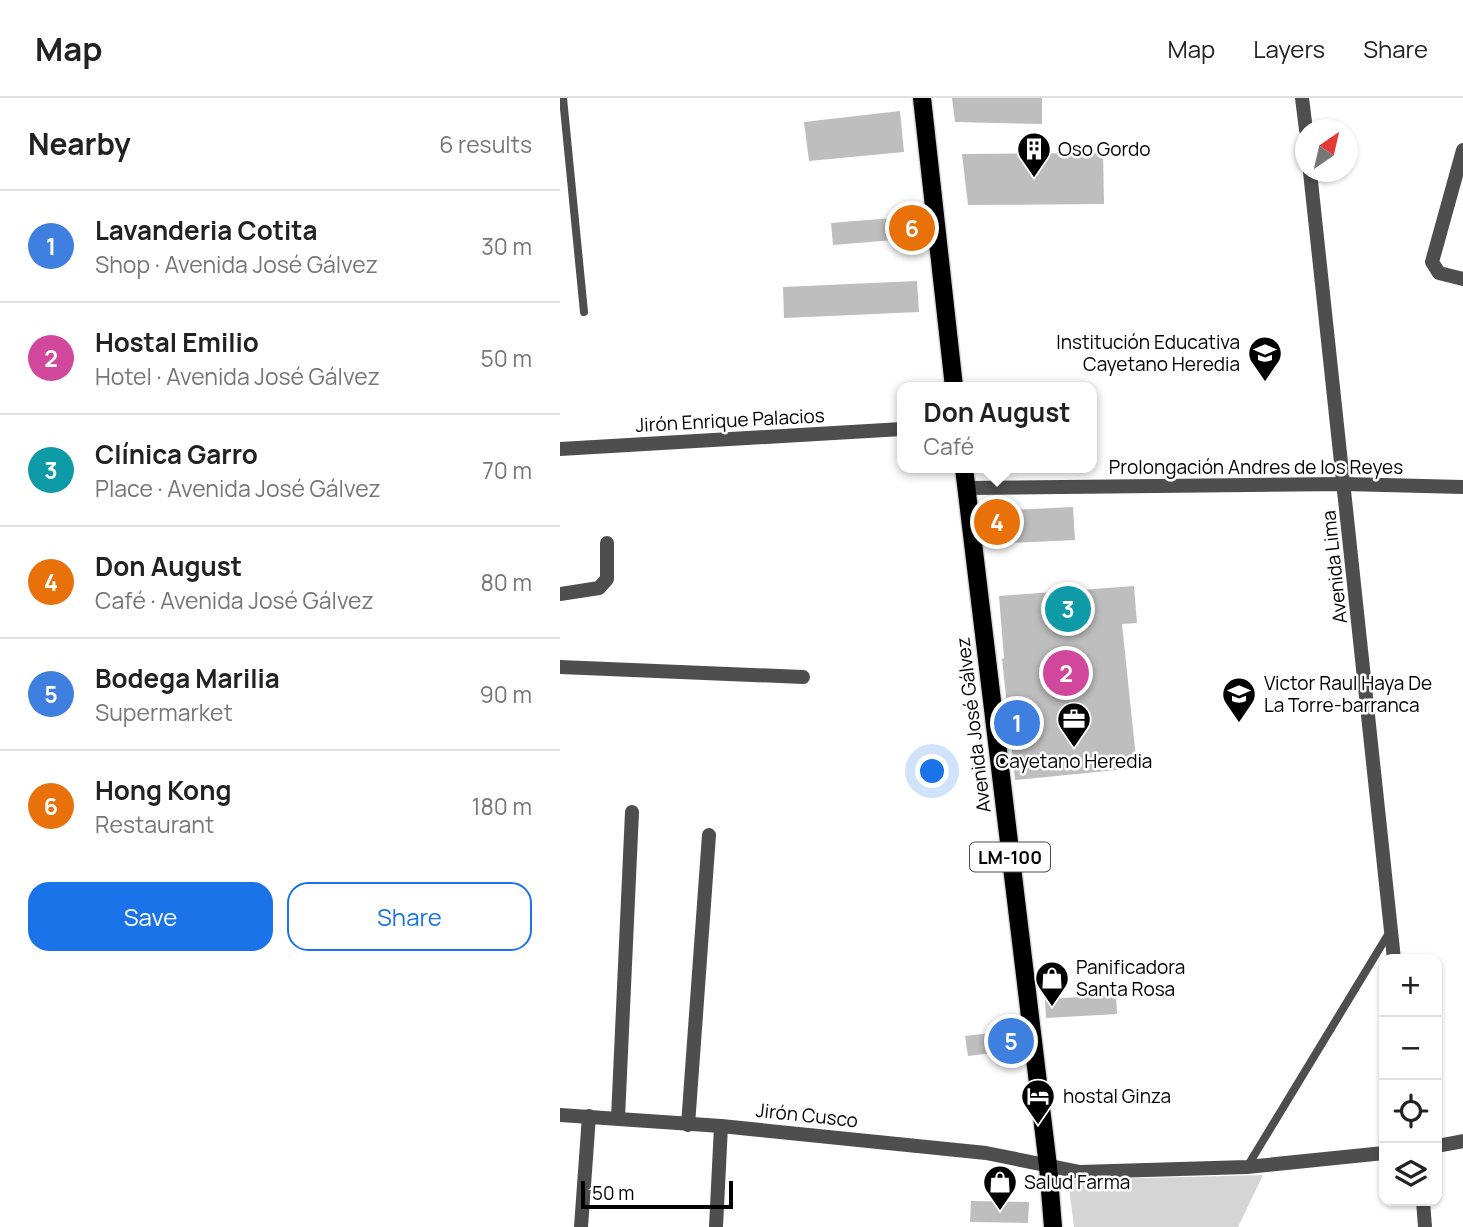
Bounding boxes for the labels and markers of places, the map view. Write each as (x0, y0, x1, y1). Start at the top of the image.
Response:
building icon: Oso Gordo (1015, 130, 1053, 179)
place label: Oso Gordo (1058, 136, 1151, 162)
pin: 6 (889, 202, 935, 254)
place label: Institución Educativa Cayetano Heredia (1056, 329, 1240, 377)
school or university icon: Institución Educativa Cayetano Heredia (1246, 334, 1284, 383)
pin: 4 (974, 496, 1020, 548)
pin: 3 (1045, 583, 1091, 635)
pin: 2 (1043, 647, 1089, 699)
place label: Victor Raul Haya De La Torre-barranca (1264, 670, 1432, 718)
school or university icon: Victor Raul Haya De La Torre-barranca (1220, 675, 1258, 724)
pin: 1 (994, 697, 1040, 749)
office icon: Cayetano Heredia (1055, 700, 1093, 749)
place label: Cayetano Heredia (996, 748, 1152, 774)
place label: Panificadora Santa Rosa (1076, 954, 1185, 1002)
shop icon: Panificadora Santa Rosa (1033, 959, 1071, 1008)
pin: 5 (988, 1015, 1034, 1067)
hotel icon: hostal Ginza (1019, 1077, 1057, 1126)
place label: hostal Ginza (1063, 1083, 1171, 1109)
shop icon: Salud Farma (981, 1163, 1019, 1212)
place label: Salud Farma (1024, 1169, 1130, 1195)

